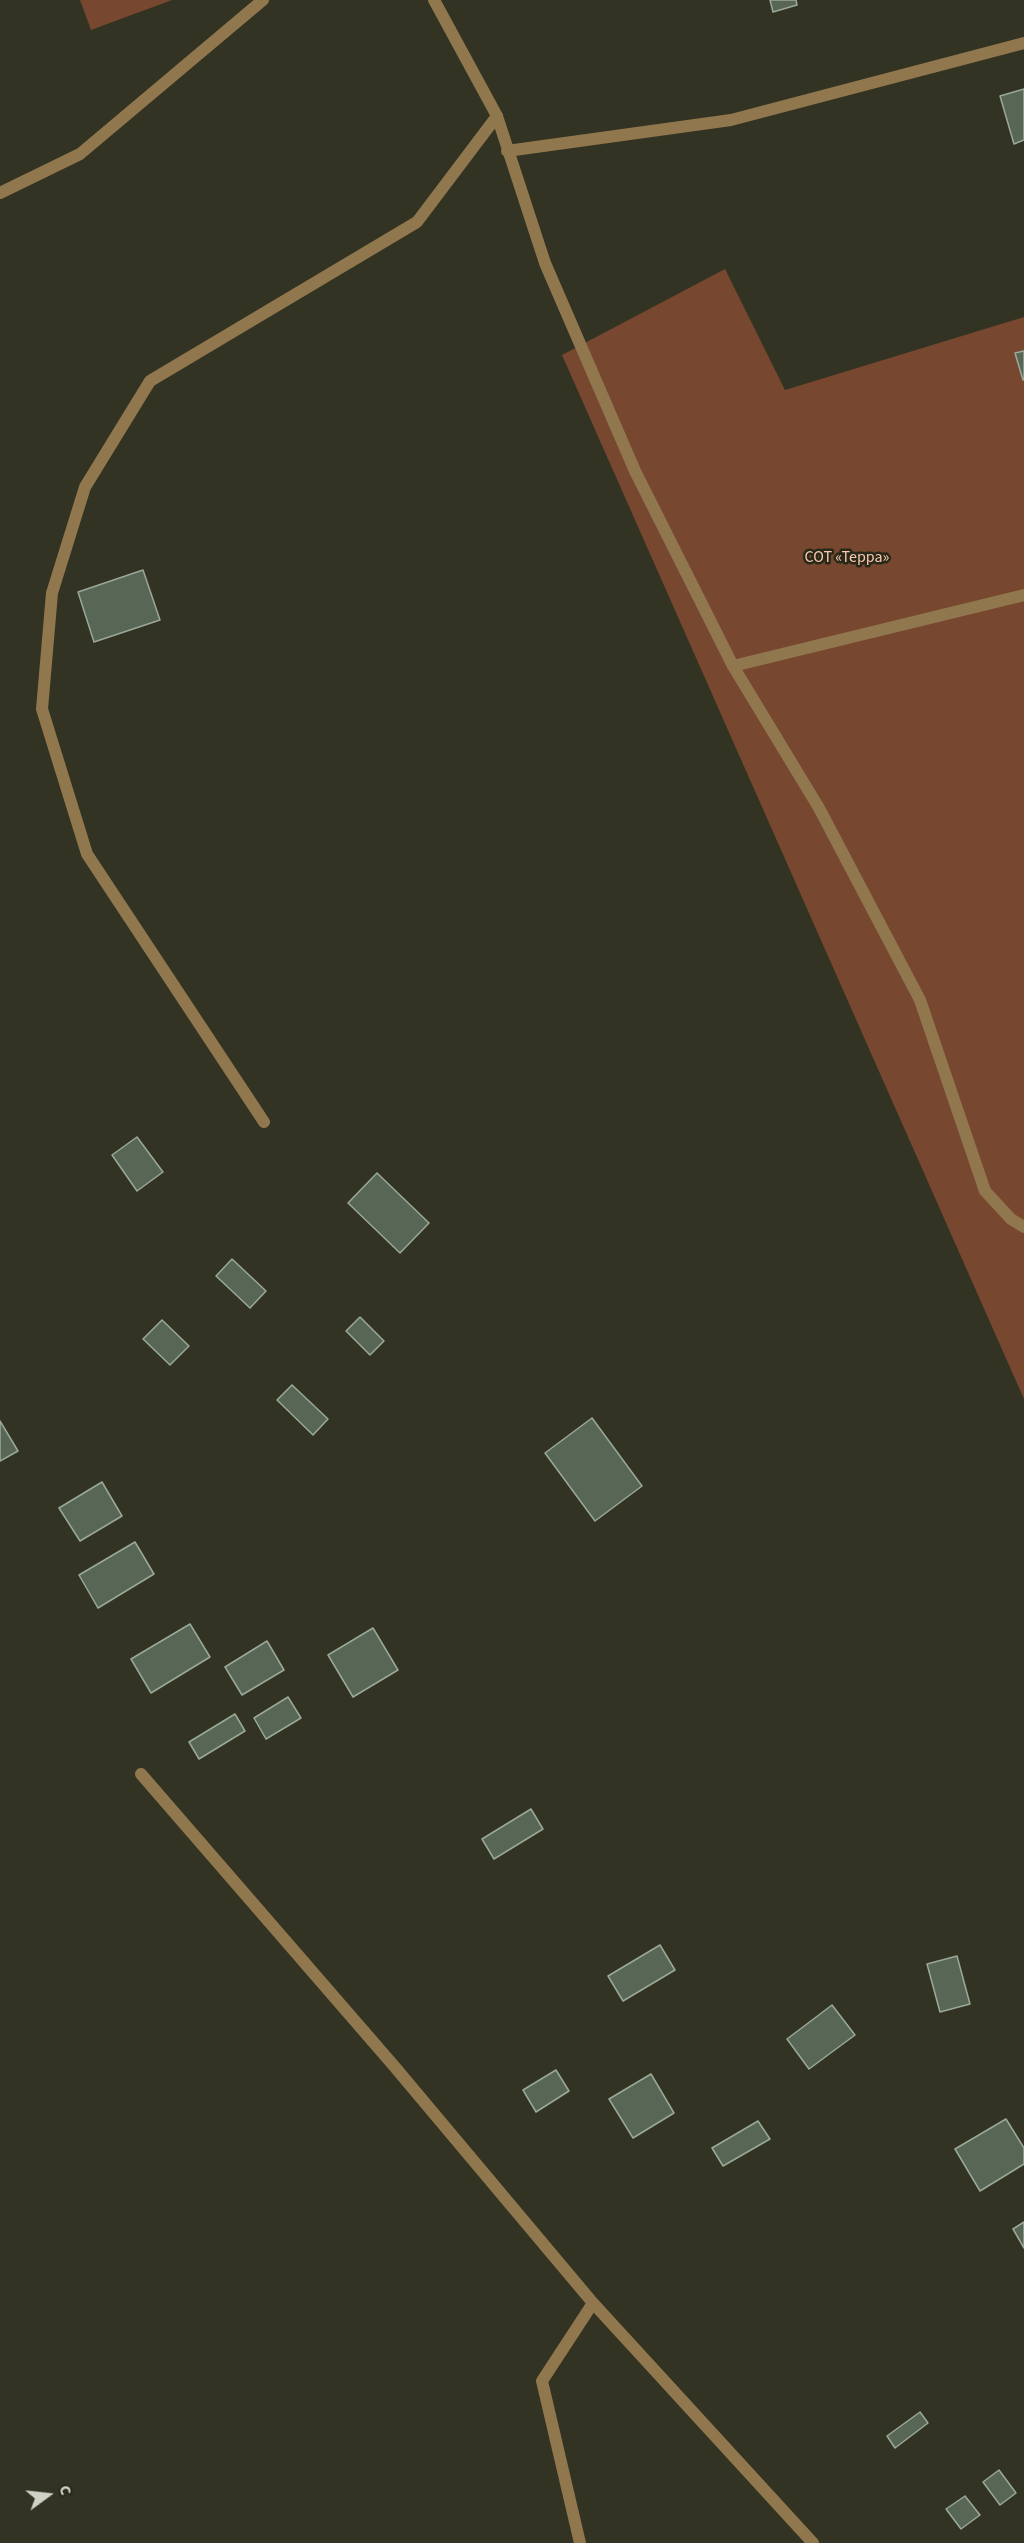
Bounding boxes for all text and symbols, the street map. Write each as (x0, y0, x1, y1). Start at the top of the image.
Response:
park label: СОТ «Терра» (805, 548, 889, 568)
north arrow (18, 2465, 78, 2525)
text: С (54, 2483, 77, 2498)

